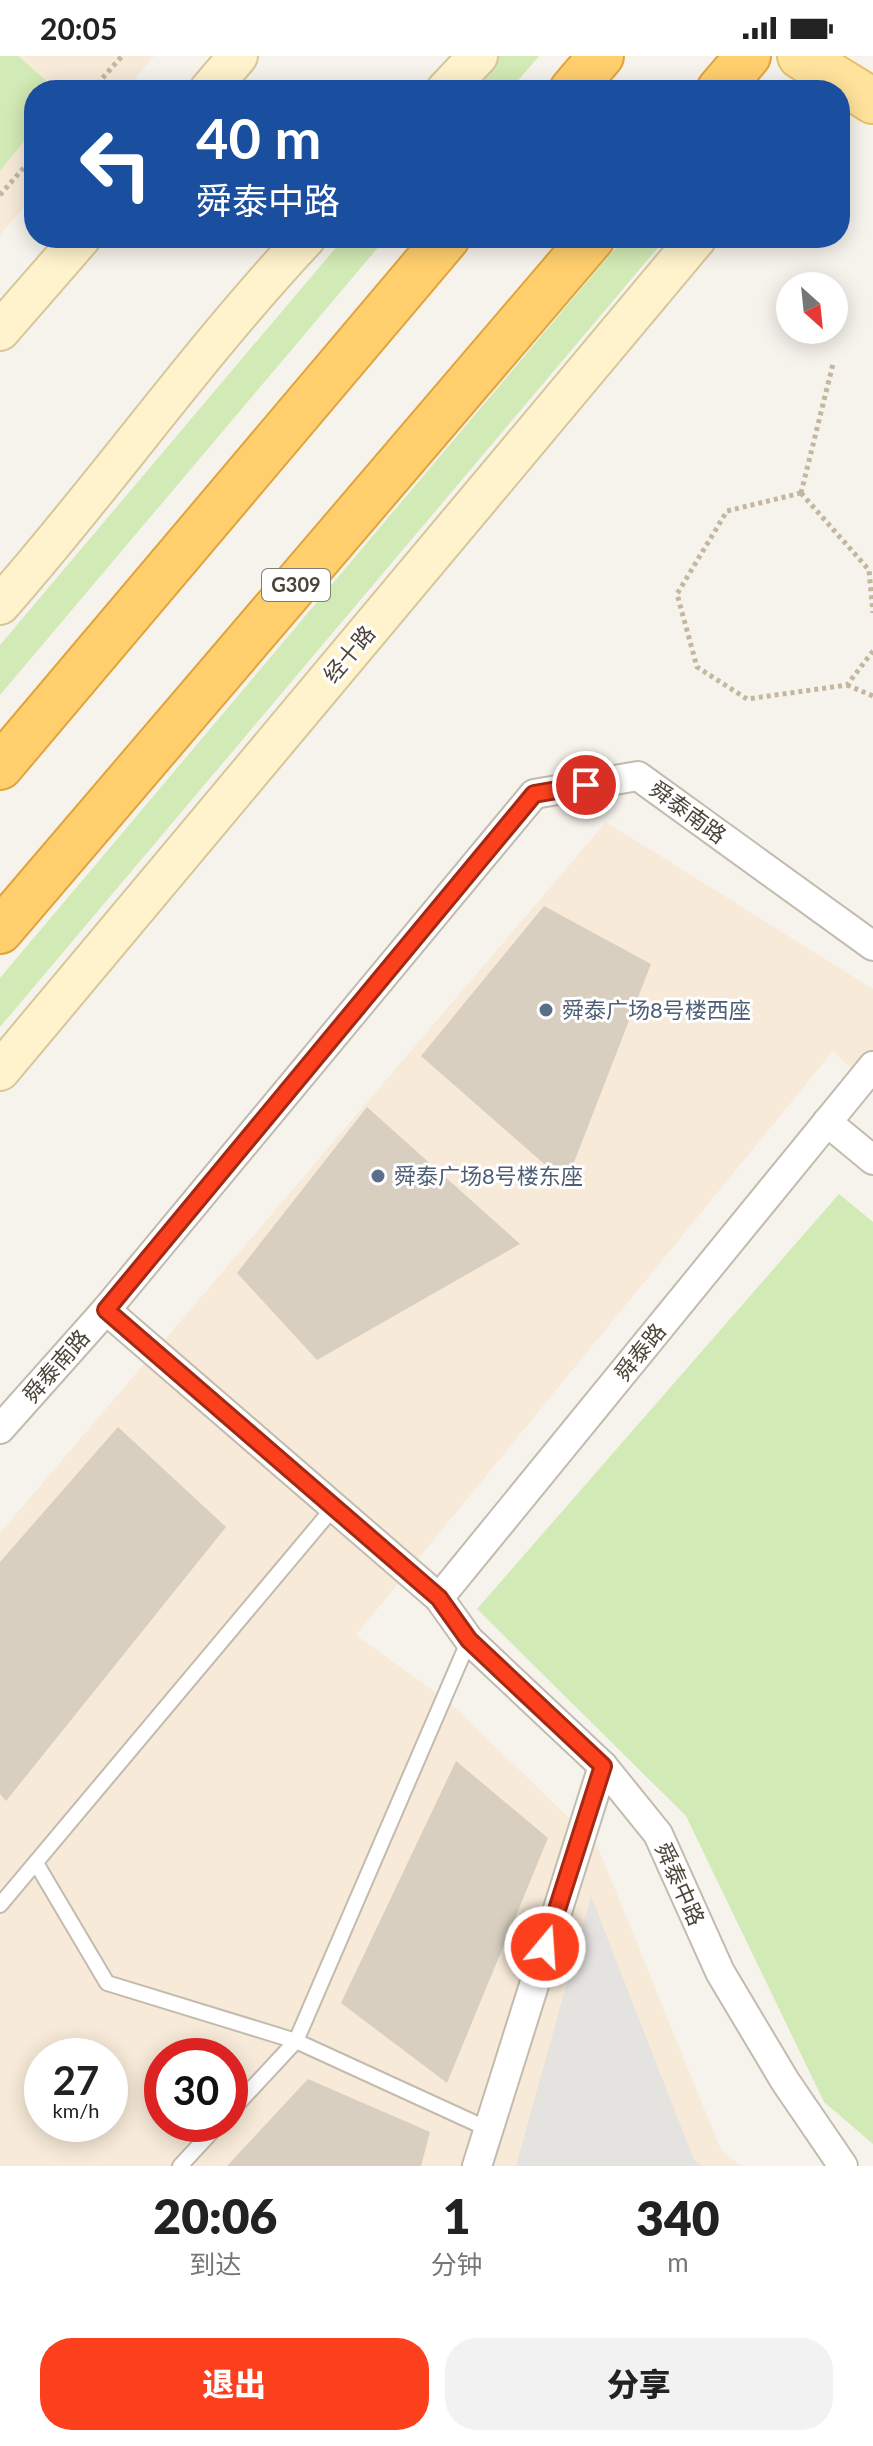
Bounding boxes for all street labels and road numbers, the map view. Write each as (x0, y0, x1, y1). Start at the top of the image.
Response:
road number: G309 (262, 569, 330, 601)
street label: 经十路 (317, 620, 380, 688)
street label: 舜泰南路 (645, 775, 732, 848)
street label: 舜泰路 (608, 1318, 671, 1386)
street label: 舜泰南路 (17, 1324, 95, 1408)
street label: 舜泰中路 (650, 1838, 711, 1929)

